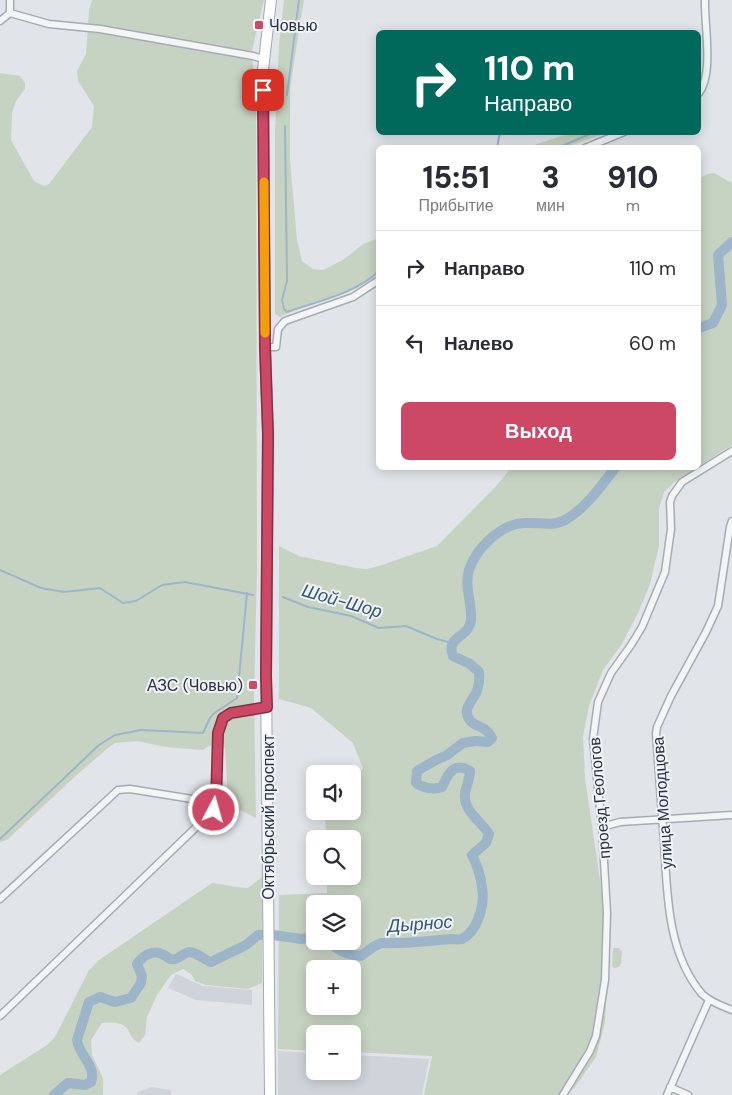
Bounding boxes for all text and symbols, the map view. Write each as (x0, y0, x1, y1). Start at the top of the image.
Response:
place label: Човью (269, 15, 317, 36)
marker: Човью (253, 19, 265, 31)
text: 110 m (484, 45, 575, 91)
icon: right (401, 50, 466, 115)
pin (242, 69, 284, 111)
icon: arrive (249, 76, 277, 104)
text: Направо (484, 89, 572, 118)
text: 15:51 (422, 158, 490, 197)
text: 3 (541, 158, 560, 197)
text: 910 (607, 158, 658, 197)
text: Прибытие (418, 195, 494, 216)
text: мин (536, 195, 565, 216)
text: m (626, 195, 640, 216)
icon: right (401, 254, 429, 282)
text: Направо (444, 256, 525, 281)
text: 110 m (629, 256, 676, 281)
icon: left (401, 329, 429, 357)
text: Налево (444, 331, 514, 356)
text: 60 m (629, 331, 676, 356)
button: Выход (401, 402, 676, 460)
water label: Шой-Шор (299, 578, 385, 624)
place label: АЗС (Човью) (147, 675, 243, 696)
marker: АЗС (Човью) (247, 679, 259, 691)
street label: Октябрьский проспект (258, 733, 279, 900)
street label: проезд Геологов (584, 736, 615, 860)
street label: улица Молодцова (647, 736, 678, 870)
map controls (306, 765, 361, 1080)
button: sound (306, 765, 361, 820)
position arrow (187, 783, 239, 835)
button: search (306, 830, 361, 885)
button: layers (306, 895, 361, 950)
water label: Дырнос (385, 910, 453, 938)
button: + (306, 960, 361, 1015)
button: − (306, 1025, 361, 1080)

